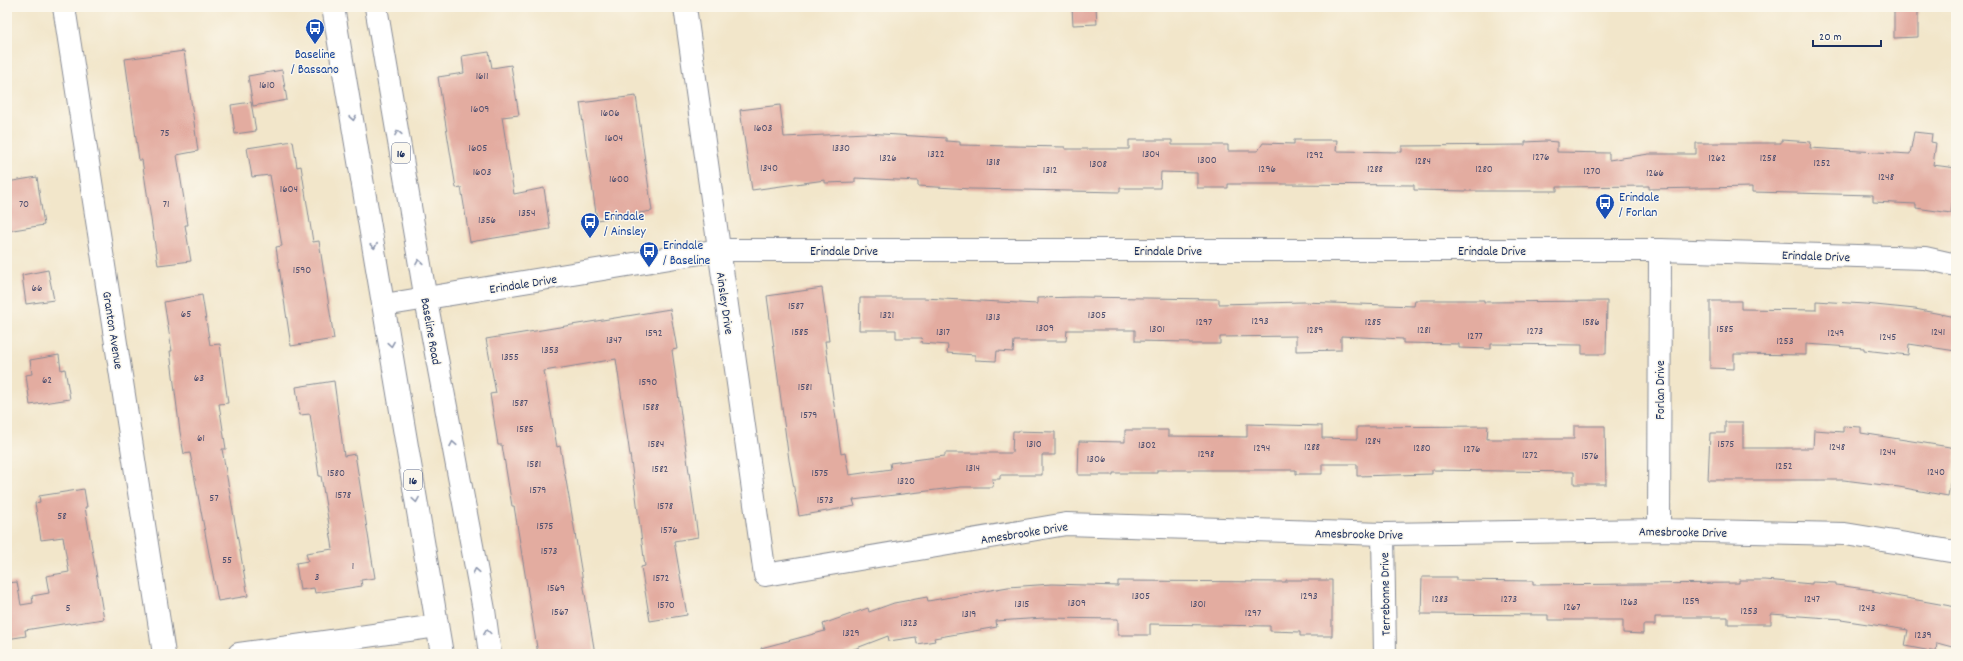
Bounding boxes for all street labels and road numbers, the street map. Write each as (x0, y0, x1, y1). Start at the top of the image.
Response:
road number: 16 (392, 143, 410, 163)
street label: Erindale Drive (810, 243, 878, 262)
street label: Erindale Drive (1134, 243, 1202, 262)
street label: Erindale Drive (1458, 243, 1526, 262)
street label: Erindale Drive (1782, 247, 1851, 268)
street label: Erindale Drive (488, 271, 559, 300)
street label: Ainsley Drive (710, 271, 737, 336)
street label: Granton Avenue (96, 290, 127, 371)
street label: Baseline Road (414, 296, 445, 367)
street label: Forlan Drive (1652, 360, 1671, 420)
road number: 16 (404, 470, 422, 490)
street label: Amesbrooke Drive (979, 518, 1070, 551)
street label: Amesbrooke Drive (1639, 523, 1728, 544)
street label: Amesbrooke Drive (1315, 525, 1404, 546)
street label: Terrebonne Drive (1376, 552, 1397, 636)

